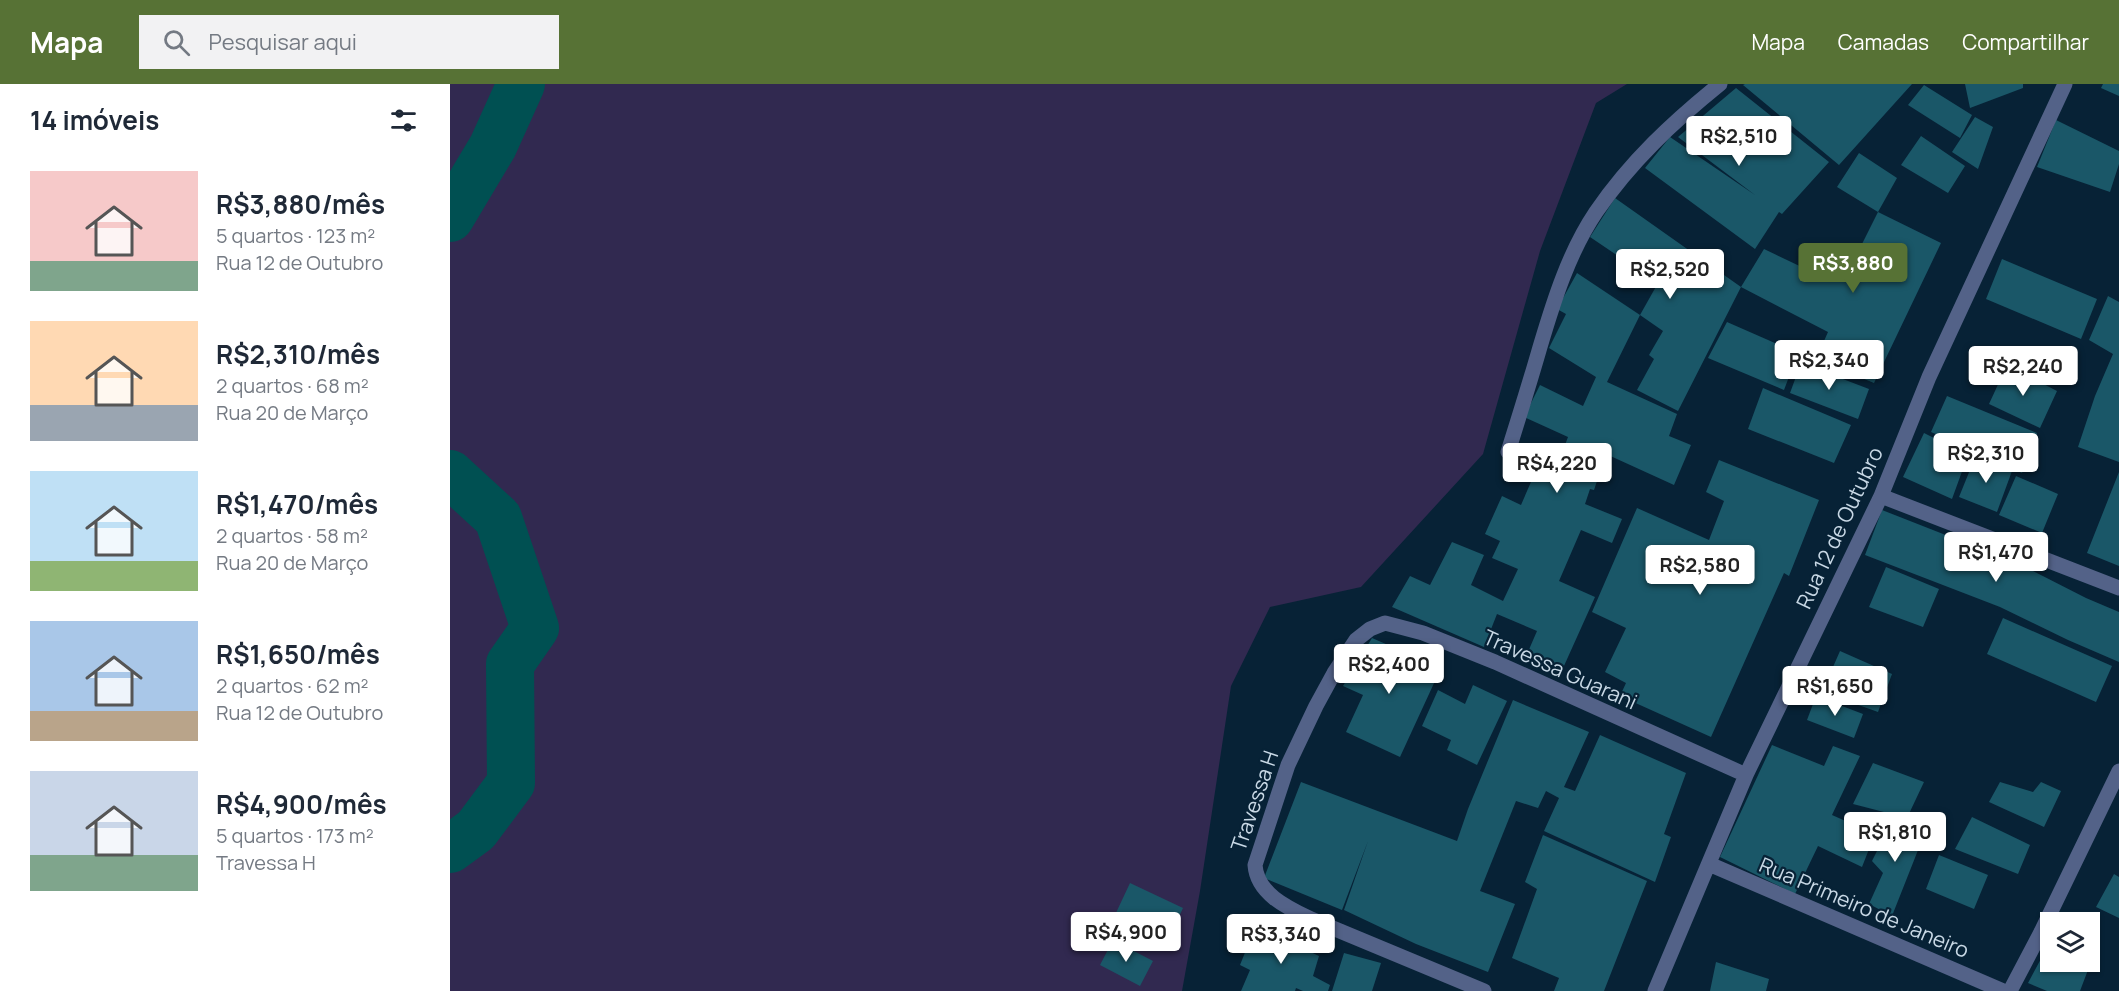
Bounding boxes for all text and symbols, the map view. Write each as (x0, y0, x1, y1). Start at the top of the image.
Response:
search box (139, 15, 559, 69)
text: Mapa (30, 23, 103, 61)
icon: search (160, 26, 193, 59)
text: Pesquisar aqui (208, 27, 357, 57)
text: Mapa (1751, 28, 1805, 56)
text: Camadas (1838, 28, 1929, 56)
text: Compartilhar (1962, 28, 2089, 56)
text: 14 imóveis (30, 102, 159, 138)
icon: filters (387, 104, 420, 137)
pin: R$2,510 (1684, 116, 1794, 167)
text: R$2,510 (1700, 122, 1778, 149)
text: R$3,880/mês (216, 186, 385, 222)
icon: home (78, 195, 150, 267)
text: 5 quartos · 123 m² (216, 222, 375, 249)
pin: R$3,880 (1798, 243, 1908, 294)
text: Rua 12 de Outubro (216, 249, 383, 276)
pin: R$2,520 (1615, 249, 1725, 300)
text: R$3,880 (1812, 249, 1894, 276)
text: R$2,520 (1630, 255, 1710, 282)
text: R$2,310/mês (216, 336, 380, 372)
pin: R$2,340 (1774, 340, 1884, 391)
icon: home (78, 345, 150, 417)
text: R$2,340 (1789, 346, 1869, 373)
pin: R$2,240 (1968, 346, 2078, 397)
text: R$2,240 (1983, 352, 2063, 379)
text: 2 quartos · 68 m² (216, 372, 369, 399)
text: Rua 20 de Março (216, 399, 368, 426)
pin: R$2,310 (1931, 433, 2041, 484)
text: R$2,310 (1947, 439, 2025, 466)
street label: Rua 12 de Outubro (1789, 442, 1889, 613)
pin: R$4,220 (1502, 443, 1612, 494)
text: R$4,220 (1517, 449, 1597, 476)
text: R$1,470/mês (216, 486, 378, 522)
icon: home (78, 495, 150, 567)
text: 2 quartos · 58 m² (216, 522, 368, 549)
pin: R$1,470 (1941, 532, 2051, 583)
text: R$1,470 (1958, 538, 2034, 565)
pin: R$2,580 (1645, 545, 1755, 596)
text: Rua 20 de Março (216, 549, 368, 576)
text: R$2,580 (1660, 551, 1740, 578)
street label: Travessa Guarani (1479, 623, 1642, 716)
text: R$1,650/mês (216, 636, 380, 672)
pin: R$2,400 (1334, 644, 1444, 695)
icon: home (78, 645, 150, 717)
text: R$2,400 (1348, 650, 1430, 677)
pin: R$1,650 (1780, 666, 1890, 717)
text: 2 quartos · 62 m² (216, 672, 369, 699)
text: R$1,650 (1796, 672, 1874, 699)
text: Rua 12 de Outubro (216, 699, 383, 726)
street label: Travessa H (1224, 747, 1284, 855)
text: R$4,900/mês (216, 786, 387, 822)
icon: home (78, 795, 150, 867)
pin: R$1,810 (1840, 812, 1950, 863)
text: R$1,810 (1858, 818, 1932, 845)
text: 5 quartos · 173 m² (216, 822, 374, 849)
text: Travessa H (216, 849, 316, 876)
street label: Rua Primeiro de Janeiro (1755, 850, 1974, 964)
pin: R$4,900 (1071, 912, 1181, 963)
map controls (2040, 912, 2100, 972)
button: layers (2040, 912, 2100, 972)
pin: R$3,340 (1226, 914, 1336, 965)
text: R$4,900 (1085, 918, 1167, 945)
text: R$3,340 (1241, 920, 1321, 947)

